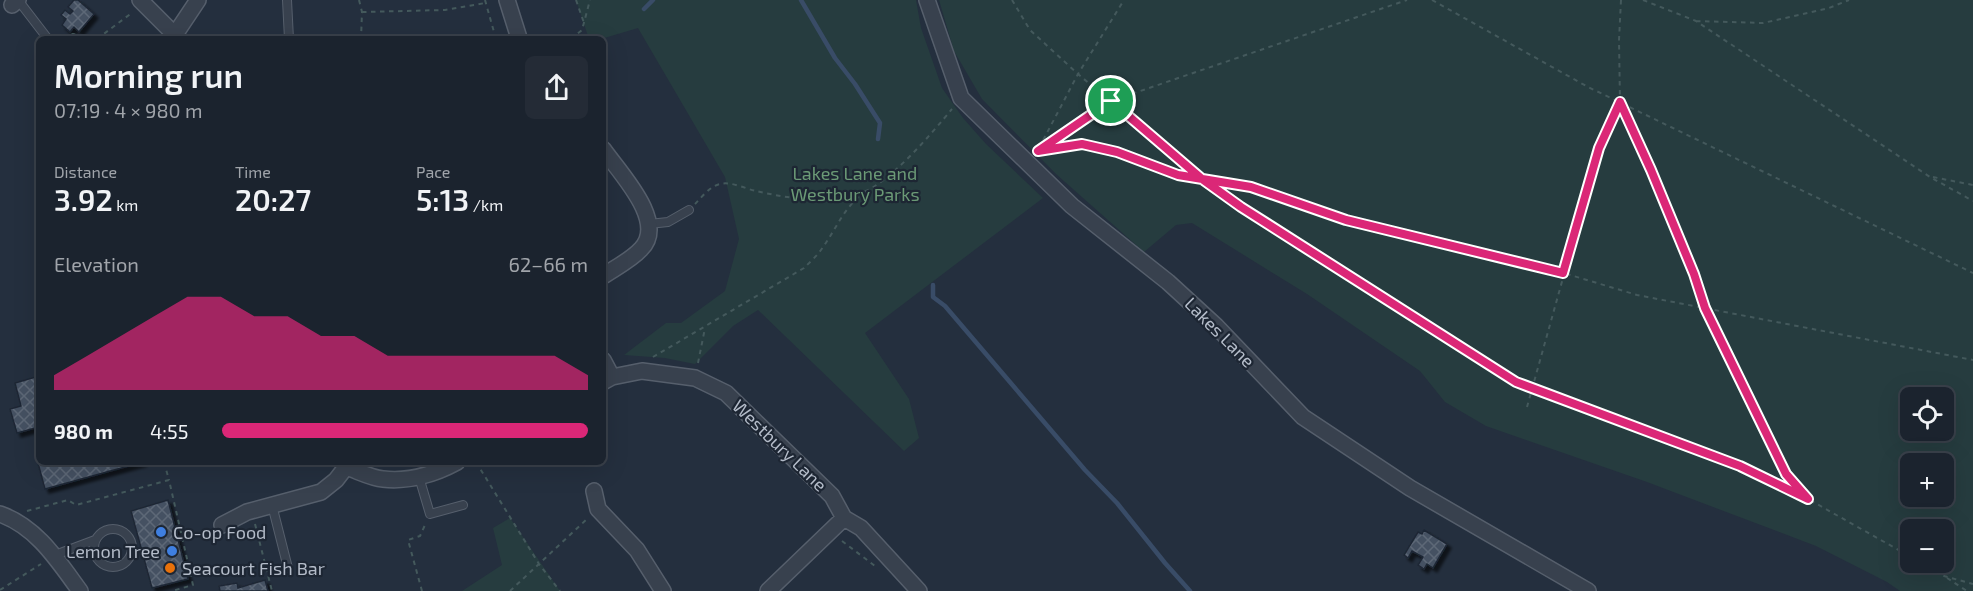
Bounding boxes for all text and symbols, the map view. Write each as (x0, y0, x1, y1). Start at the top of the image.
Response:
text: Morning run (54, 55, 243, 95)
button: share (525, 56, 588, 119)
pin (1085, 75, 1136, 126)
icon: arrive (1094, 84, 1127, 117)
text: 07:19 · 4 × 980 m (54, 98, 203, 122)
text: Distance (54, 162, 117, 181)
text: Time (235, 162, 271, 181)
text: Pace (416, 162, 450, 181)
park label: Lakes Lane and Westbury Parks (790, 162, 920, 205)
text: 3.92 (54, 181, 113, 217)
text: 20:27 (235, 181, 311, 217)
text: 5:13 (416, 181, 469, 217)
text: km (113, 195, 138, 214)
text: /km (469, 195, 503, 214)
text: Elevation (54, 252, 139, 276)
text: 62–66 m (509, 252, 588, 276)
street label: Lakes Lane (1180, 292, 1260, 372)
map controls (1900, 387, 1954, 573)
button: locate (1900, 387, 1954, 441)
street label: Westbury Lane (728, 395, 832, 495)
text: 980 m (54, 419, 113, 443)
text: 4:55 (150, 419, 188, 443)
button: + (1900, 453, 1954, 507)
button: − (1900, 519, 1954, 573)
place label: Co-op Food (173, 521, 266, 543)
marker: Co-op Food (154, 525, 168, 539)
place label: Lemon Tree (66, 540, 160, 562)
marker: Lemon Tree (165, 544, 179, 558)
place label: Seacourt Fish Bar (182, 557, 325, 579)
marker: Seacourt Fish Bar (163, 561, 177, 575)

